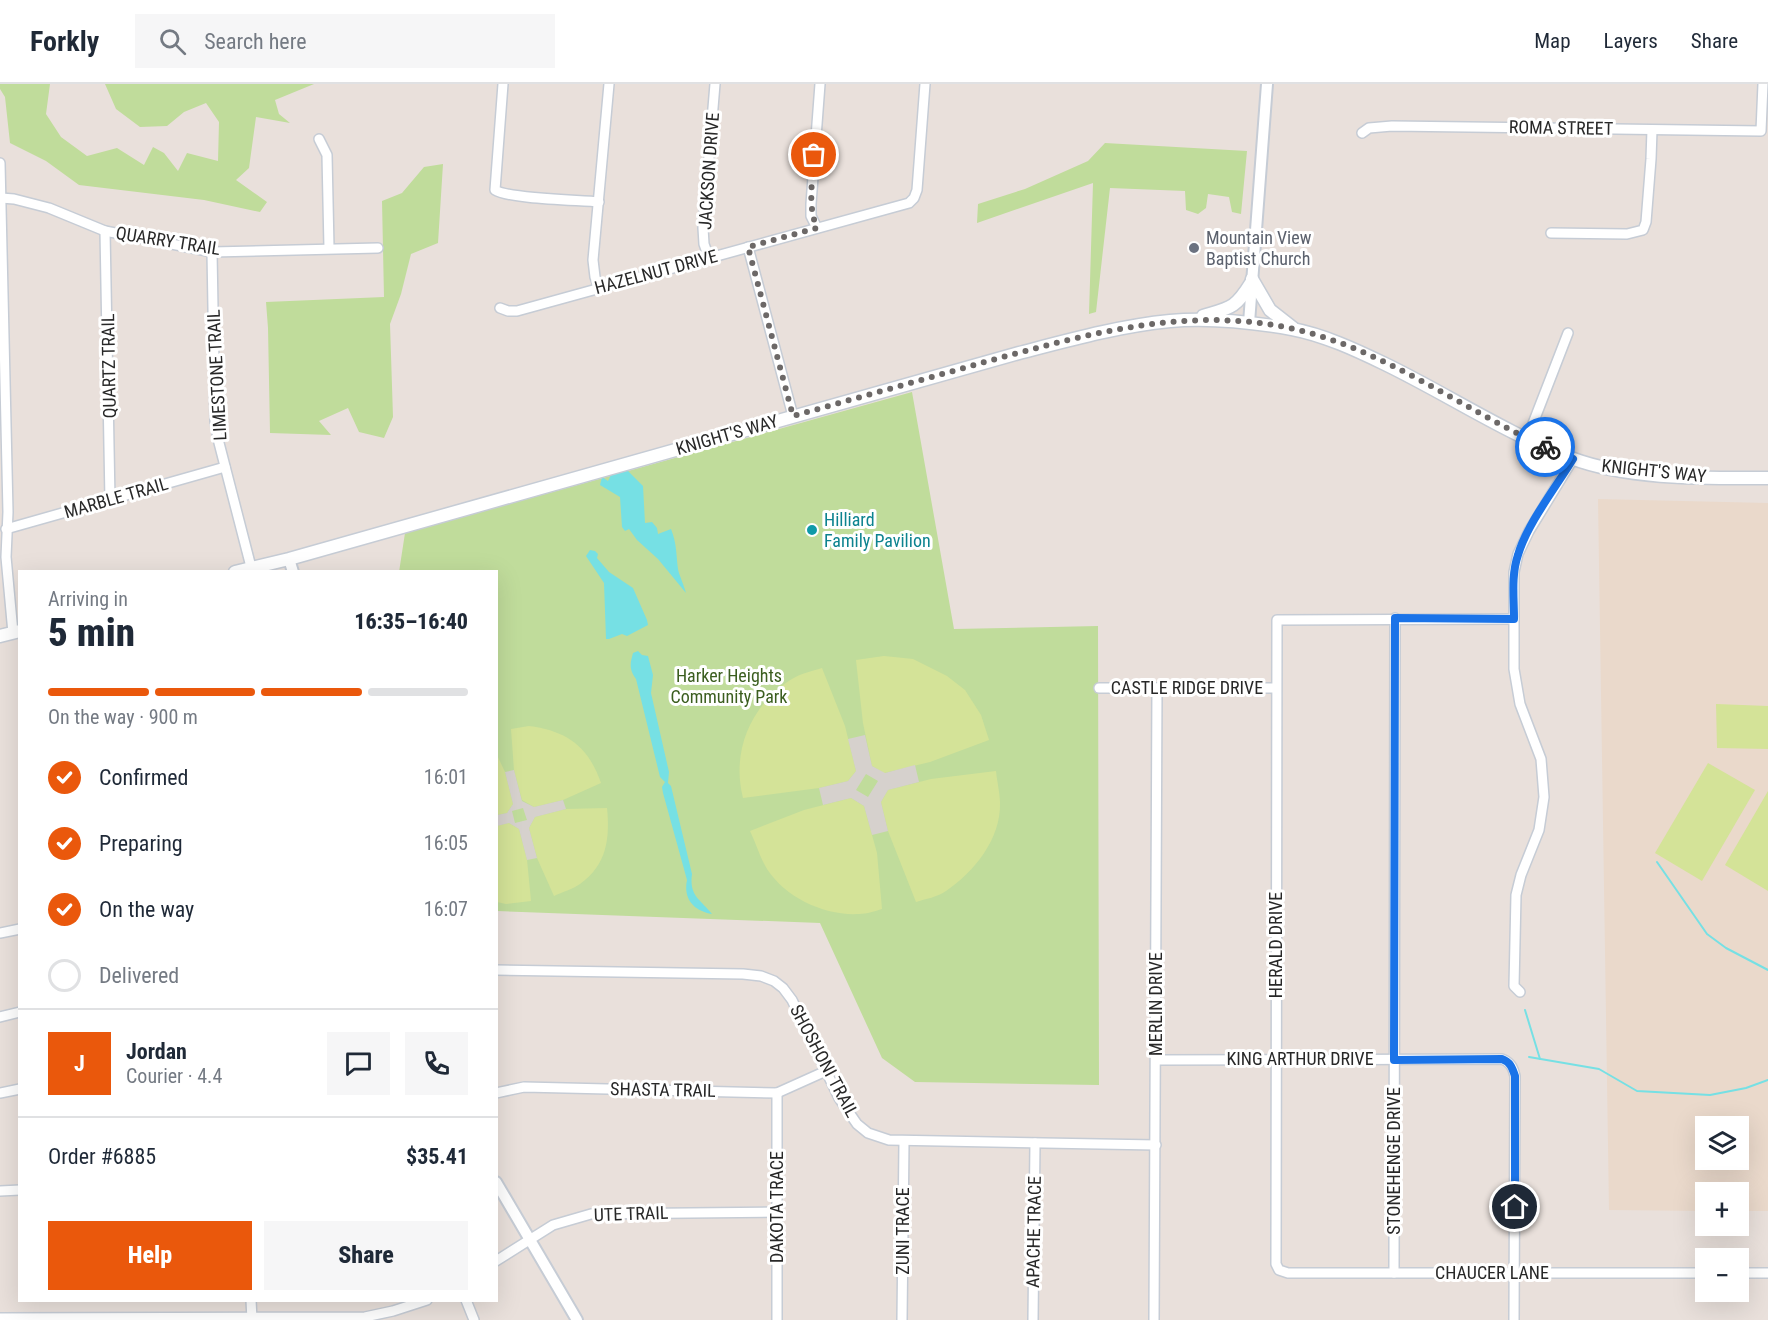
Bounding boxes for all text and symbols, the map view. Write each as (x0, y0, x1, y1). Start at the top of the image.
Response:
search box (135, 14, 555, 68)
text: Forkly (30, 25, 99, 58)
icon: search (156, 25, 189, 58)
text: Search here (204, 29, 307, 54)
text: Map (1534, 29, 1571, 53)
text: Layers (1604, 29, 1658, 53)
text: Share (1691, 29, 1738, 53)
street label: JACKSON DRIVE (694, 112, 723, 230)
street label: ROMA STREET (1509, 116, 1613, 139)
pin (788, 129, 839, 180)
icon: bag (797, 138, 830, 171)
street label: QUARRY TRAIL (114, 222, 222, 259)
place label: Mountain View Baptist Church (1206, 227, 1312, 269)
marker: Mountain View Baptist Church (1187, 241, 1201, 255)
street label: HAZELNUT DRIVE (592, 245, 720, 298)
street label: LIMESTONE TRAIL (203, 309, 230, 441)
street label: QUARTZ TRAIL (97, 313, 120, 419)
street label: KNIGHT'S WAY (673, 410, 781, 459)
courier (1515, 417, 1575, 477)
icon: bike (1529, 431, 1562, 464)
street label: KNIGHT'S WAY (1601, 455, 1708, 487)
street label: MARBLE TRAIL (61, 473, 171, 522)
place label: Hilliard Family Pavilion (824, 509, 931, 551)
marker: Hilliard Family Pavilion (805, 523, 819, 537)
text: Arriving in (48, 587, 128, 611)
text: 16:35–16:40 (354, 609, 468, 634)
text: 5 min (48, 610, 135, 656)
park label: Harker Heights Community Park (671, 665, 787, 707)
street label: CASTLE RIDGE DRIVE (1111, 677, 1263, 698)
text: On the way · 900 m (48, 705, 198, 729)
icon: check (48, 761, 81, 794)
text: Confirmed (99, 765, 188, 790)
text: 16:01 (424, 765, 468, 789)
icon: check (48, 827, 81, 860)
text: Preparing (99, 831, 183, 856)
text: 16:05 (424, 831, 468, 855)
street label: HERALD DRIVE (1265, 892, 1286, 998)
icon: check (48, 893, 81, 926)
text: On the way (99, 897, 194, 922)
text: 16:07 (424, 897, 468, 921)
street label: MERLIN DRIVE (1145, 952, 1166, 1056)
text: Delivered (99, 963, 179, 988)
street label: SHOSHONI TRAIL (786, 1001, 863, 1121)
button: chat (327, 1032, 390, 1095)
button: phone (405, 1032, 468, 1095)
text: Jordan (126, 1039, 187, 1064)
street label: KING ARTHUR DRIVE (1226, 1048, 1374, 1069)
text: J (74, 1051, 85, 1076)
text: Courier · 4.4 (126, 1064, 222, 1088)
street label: SHASTA TRAIL (610, 1078, 716, 1101)
street label: STONEHENGE DRIVE (1383, 1087, 1404, 1235)
map controls (1695, 1116, 1749, 1302)
button: layers (1695, 1116, 1749, 1170)
text: Order #6885 (48, 1144, 156, 1169)
text: $35.41 (406, 1144, 468, 1169)
street label: DAKOTA TRACE (766, 1151, 787, 1263)
street label: APACHE TRACE (1022, 1176, 1045, 1288)
pin (1489, 1181, 1540, 1232)
button: + (1695, 1182, 1749, 1236)
street label: ZUNI TRACE (892, 1187, 913, 1275)
icon: home (1498, 1190, 1531, 1223)
street label: UTE TRAIL (593, 1202, 669, 1225)
button: Help (48, 1221, 252, 1290)
button: Share (264, 1221, 468, 1290)
button: − (1695, 1248, 1749, 1302)
street label: CHAUCER LANE (1435, 1262, 1549, 1283)

